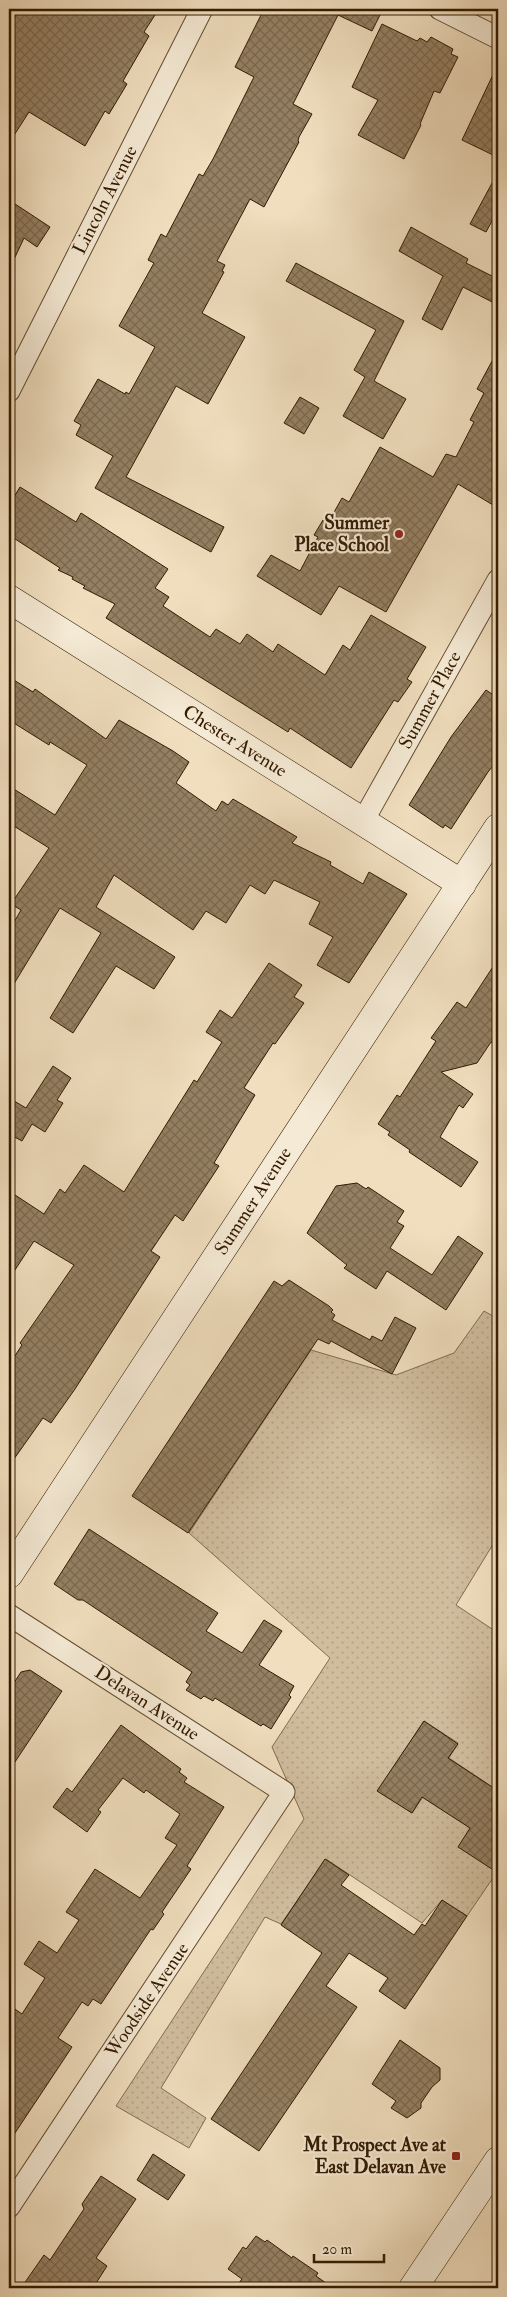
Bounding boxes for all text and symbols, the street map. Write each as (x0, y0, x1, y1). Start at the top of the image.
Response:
street label: Lincoln Avenue (67, 142, 143, 258)
place label: Summer Place School (294, 511, 390, 557)
marker: Summer Place School (393, 528, 405, 540)
street label: Summer Place (393, 647, 467, 753)
street label: Chester Avenue (178, 699, 292, 783)
street label: Summer Avenue (209, 1143, 297, 1259)
street label: Delavan Avenue (90, 1660, 204, 1746)
street label: Woodside Avenue (99, 1938, 194, 2063)
place label: Mt Prospect Ave at East Delavan Ave (302, 2133, 447, 2179)
marker: Mt Prospect Ave at East Delavan Ave (450, 2150, 462, 2162)
scale bar (314, 2232, 384, 2264)
text: 20 m (322, 2240, 352, 2259)

